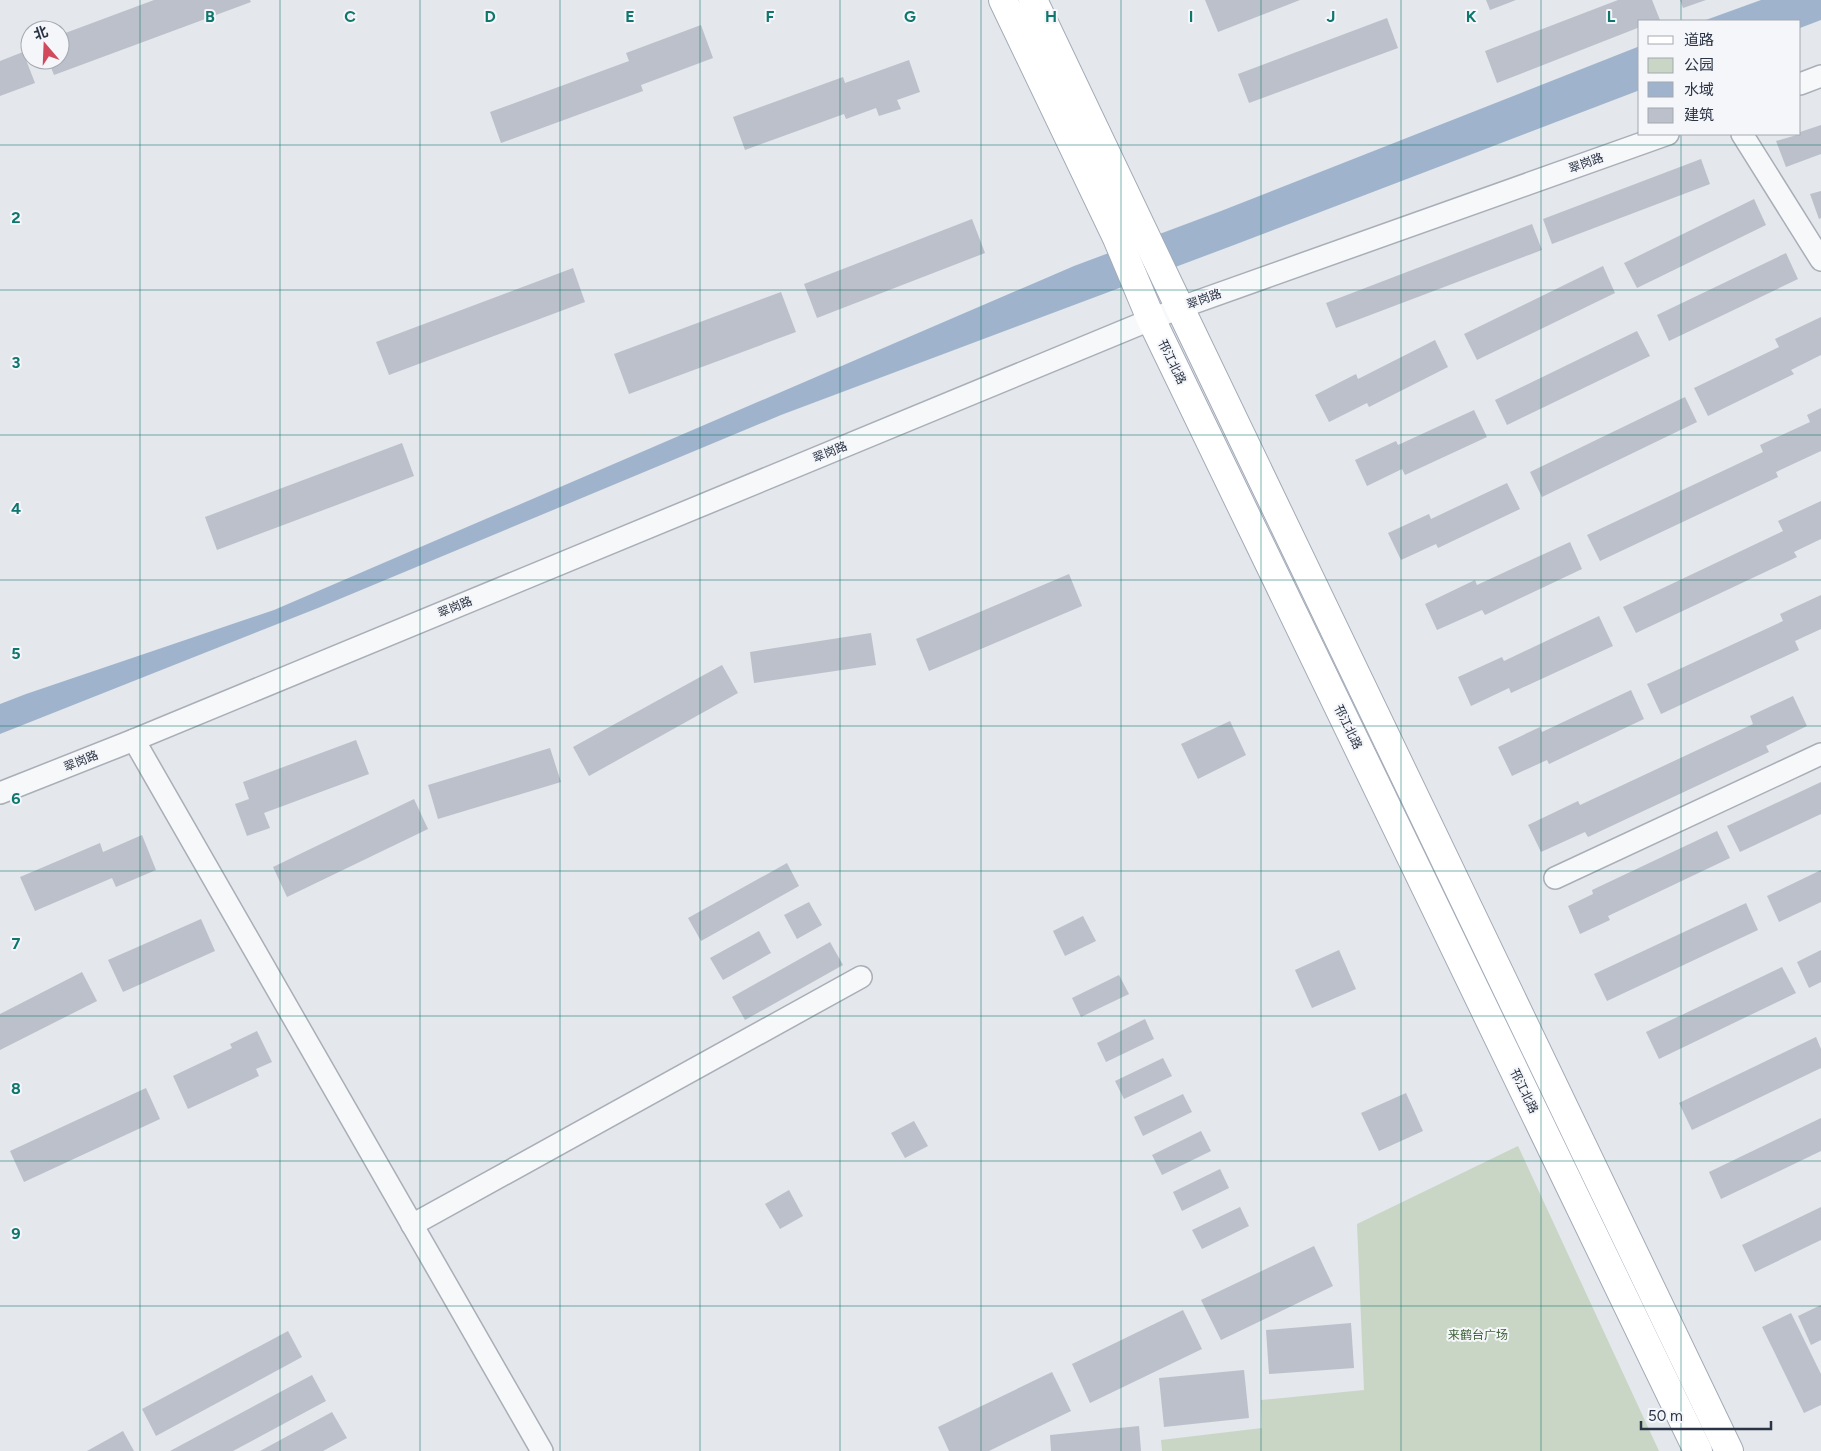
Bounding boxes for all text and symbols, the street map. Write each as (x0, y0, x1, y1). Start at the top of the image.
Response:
text: B (205, 7, 215, 26)
text: C (344, 7, 356, 26)
text: D (484, 7, 496, 26)
text: E (625, 7, 635, 26)
text: F (766, 7, 775, 26)
text: G (904, 7, 916, 26)
text: H (1045, 7, 1057, 26)
text: I (1189, 7, 1193, 26)
text: J (1327, 7, 1335, 26)
text: K (1466, 7, 1477, 26)
text: L (1607, 7, 1616, 26)
north arrow (20, 20, 70, 70)
legend (1638, 20, 1801, 135)
text: 北 (32, 23, 50, 43)
text: 道路 (1684, 31, 1714, 49)
text: 公园 (1684, 56, 1714, 74)
text: 水域 (1684, 81, 1714, 99)
text: 建筑 (1684, 106, 1714, 124)
street label: 翠岗路 (1567, 150, 1605, 176)
text: 2 (11, 208, 21, 227)
street label: 翠岗路 (1185, 286, 1223, 312)
street label: 邗江北路 (1155, 337, 1189, 387)
text: 3 (12, 353, 21, 372)
street label: 翠岗路 (811, 439, 849, 465)
text: 4 (11, 499, 21, 518)
street label: 翠岗路 (436, 594, 474, 620)
text: 5 (11, 644, 21, 663)
street label: 邗江北路 (1331, 702, 1365, 752)
street label: 翠岗路 (62, 748, 100, 774)
text: 6 (11, 789, 21, 808)
text: 7 (12, 934, 21, 953)
street label: 邗江北路 (1507, 1066, 1541, 1116)
text: 8 (11, 1079, 21, 1098)
text: 9 (11, 1224, 21, 1243)
park label: 来鹤台广场 (1448, 1328, 1508, 1342)
scale bar (1641, 1398, 1771, 1430)
text: 50 m (1648, 1407, 1683, 1425)

